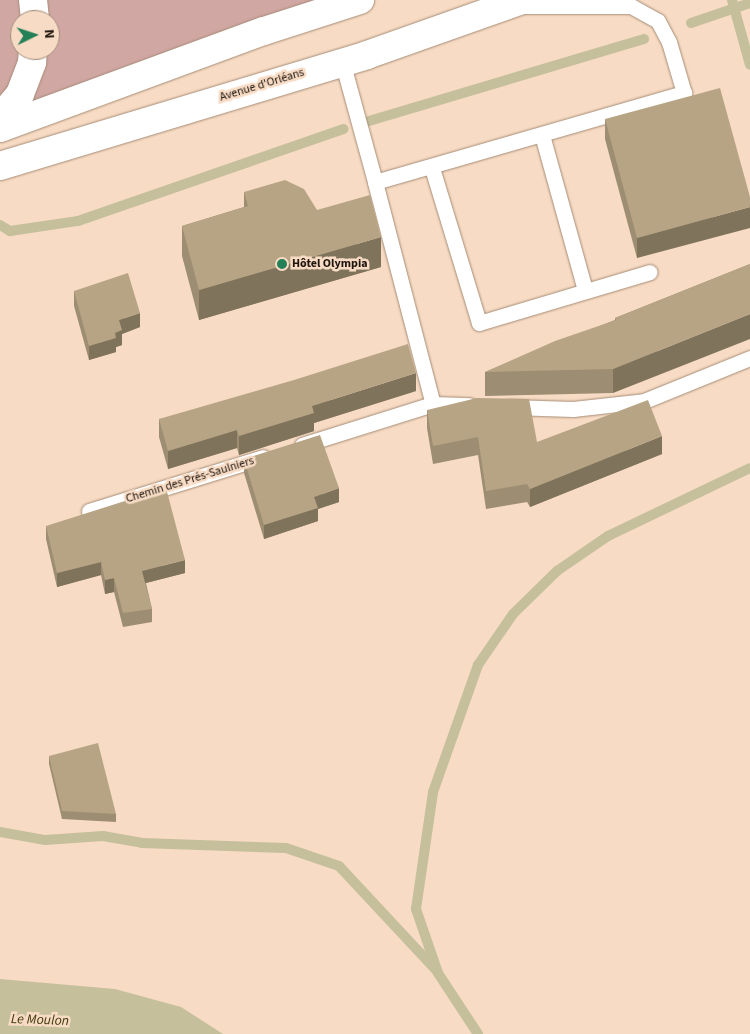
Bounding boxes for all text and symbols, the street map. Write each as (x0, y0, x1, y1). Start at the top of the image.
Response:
north arrow (10, 10, 60, 60)
text: N (39, 29, 59, 39)
street label: Avenue d'Orléans (218, 65, 306, 105)
place label: Hôtel Olympia (292, 257, 368, 271)
marker: Hôtel Olympia (276, 258, 288, 270)
street label: Chemin des Prés-Saulniers (124, 454, 256, 506)
water label: Le Moulon (11, 1011, 69, 1029)

